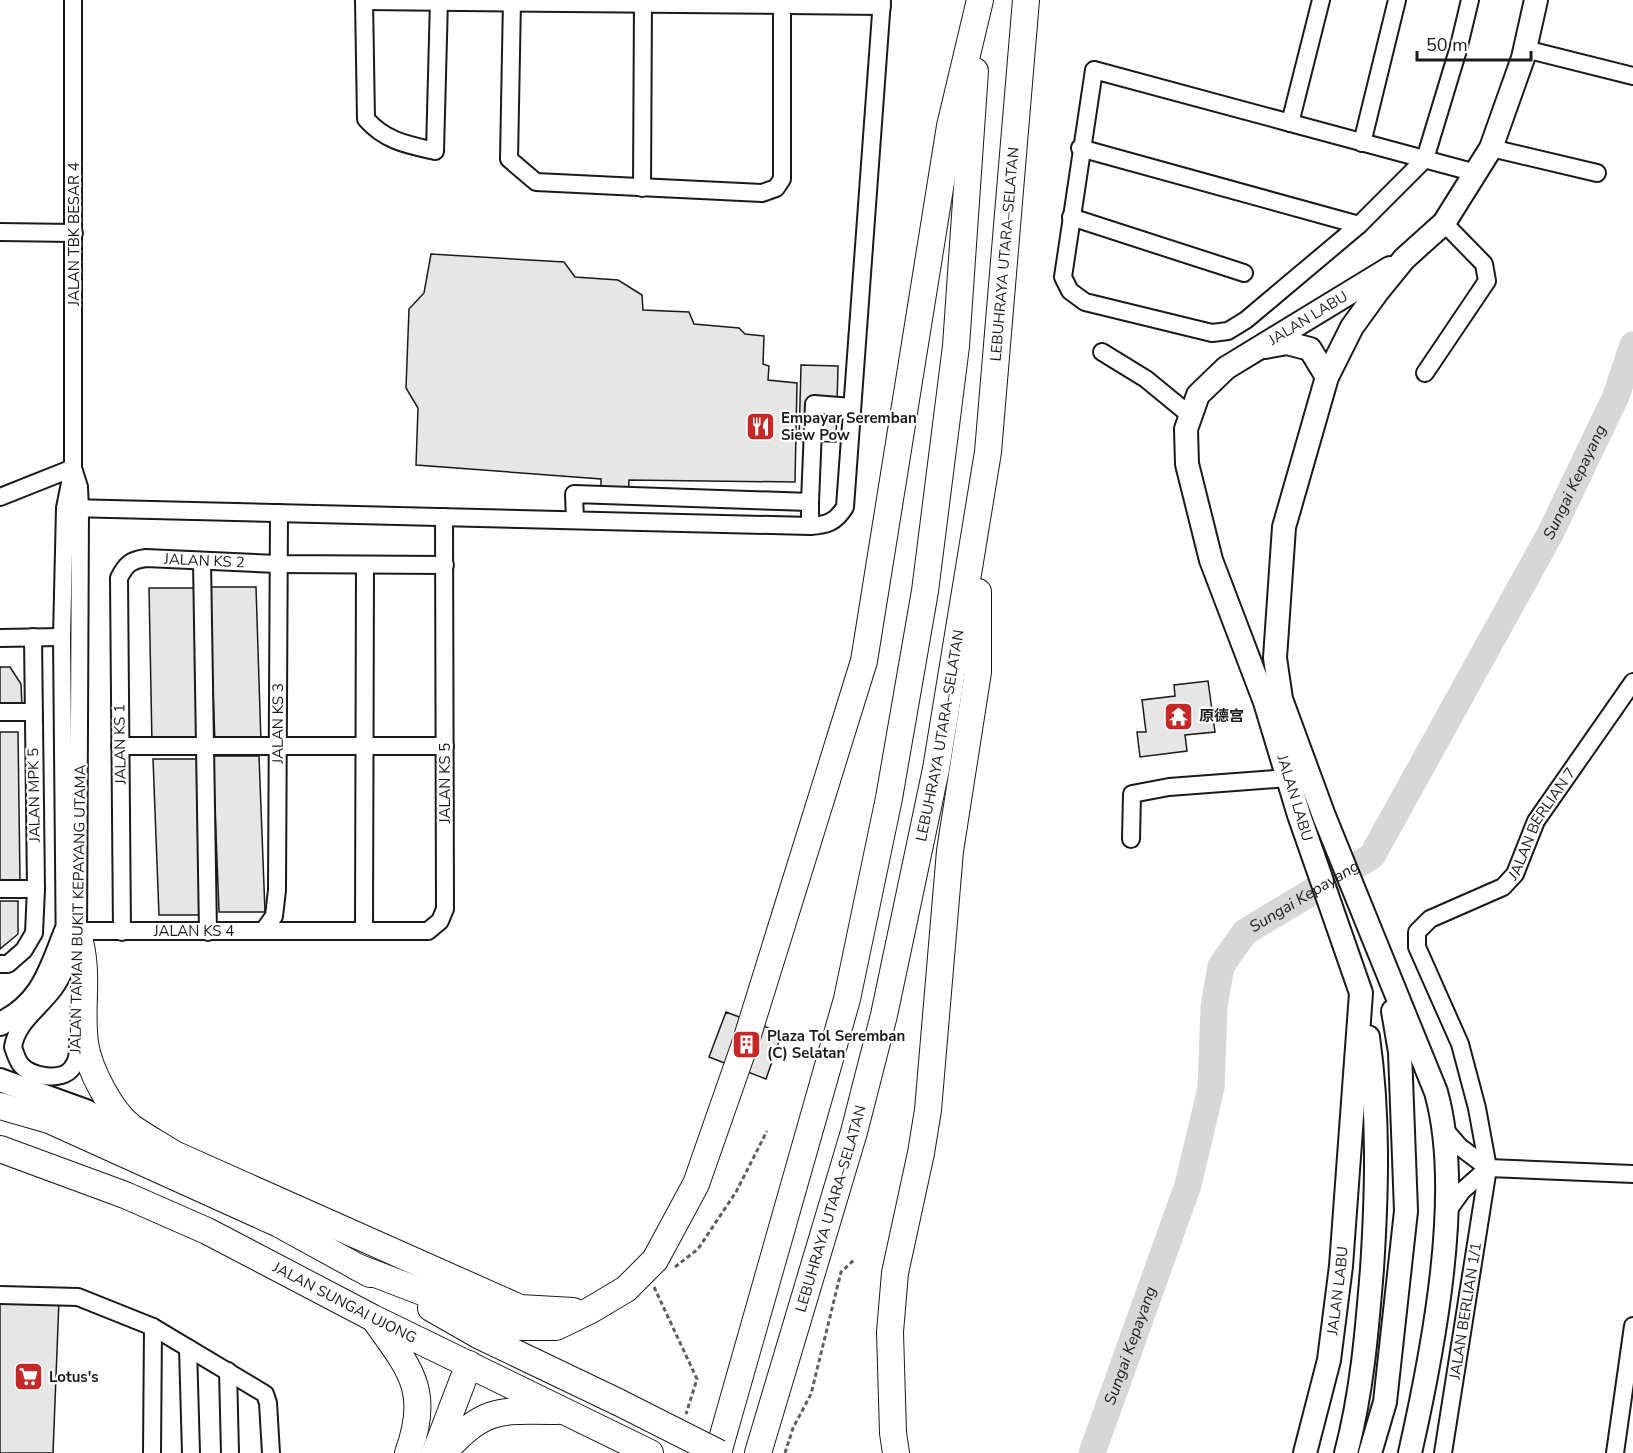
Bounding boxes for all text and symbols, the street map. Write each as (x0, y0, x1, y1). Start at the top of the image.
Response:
scale bar (1417, 24, 1531, 62)
text: 50 m (1426, 33, 1468, 57)
street label: LEBUHRAYA UTARA–SELATAN (986, 146, 1024, 362)
street label: JALAN TBK BESAR 4 (64, 162, 84, 307)
street label: JALAN LABU (1264, 286, 1351, 350)
place label: Empayar Seremban Siew Pow (781, 408, 917, 445)
restaurant icon: Empayar Seremban Siew Pow (744, 411, 776, 443)
water label: Sungai Kepayang (1538, 421, 1612, 544)
street label: JALAN KS 2 (163, 549, 245, 572)
street label: LEBUHRAYA UTARA–SELATAN (911, 628, 969, 843)
street label: JALAN KS 3 (268, 683, 288, 765)
temple icon: 原德宫 (1162, 700, 1194, 732)
street label: JALAN KS 1 (109, 704, 131, 785)
place label: 原德宫 (1199, 706, 1244, 726)
street label: JALAN KS 5 (435, 743, 455, 824)
street label: JALAN MPK 5 (23, 748, 45, 843)
street label: JALAN LABU (1272, 751, 1318, 844)
street label: JALAN TAMAN BUKIT KEPAYANG UTAMA (65, 764, 91, 1055)
street label: JALAN BERLIAN 7 (1503, 764, 1580, 885)
water label: Sungai Kepayang (1245, 855, 1364, 938)
street label: JALAN KS 4 (153, 921, 234, 941)
place label: Plaza Tol Seremban (C) Selatan (767, 1026, 905, 1063)
building icon: Plaza Tol Seremban (C) Selatan (730, 1029, 762, 1061)
street label: LEBUHRAYA UTARA–SELATAN (791, 1103, 871, 1315)
street label: JALAN BERLIAN 1/1 (1445, 1241, 1486, 1382)
street label: JALAN LABU (1322, 1245, 1352, 1337)
street label: JALAN SUNGAI UJONG (268, 1257, 420, 1348)
water label: Sungai Kepayang (1099, 1283, 1162, 1408)
supermarket icon: Lotus's (12, 1361, 44, 1393)
place label: Lotus's (49, 1367, 99, 1387)

